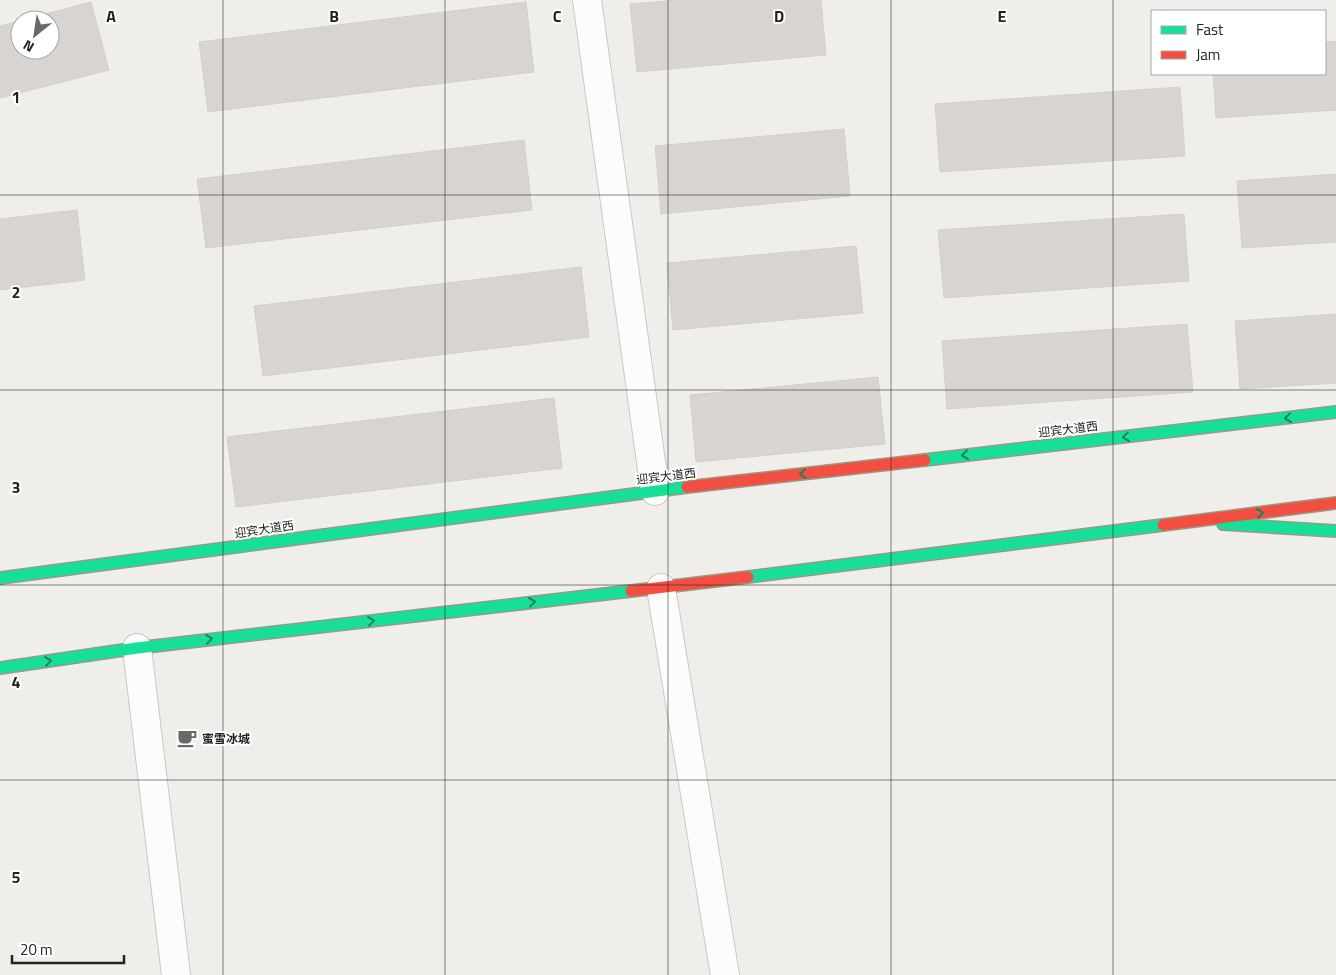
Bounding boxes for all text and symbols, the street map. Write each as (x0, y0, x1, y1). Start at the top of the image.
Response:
text: A (106, 4, 116, 28)
text: B (329, 4, 339, 28)
text: C (553, 4, 562, 28)
text: D (774, 4, 784, 28)
text: E (998, 4, 1007, 28)
north arrow (10, 10, 60, 60)
legend (1151, 10, 1326, 75)
text: Fast (1196, 18, 1224, 41)
text: N (19, 35, 38, 58)
text: Jam (1196, 43, 1220, 66)
text: 1 (12, 85, 20, 109)
text: 2 (12, 280, 20, 304)
one-way arrow (1283, 412, 1291, 423)
street label: 迎宾大道西 (1037, 416, 1099, 442)
one-way arrow (1122, 431, 1130, 442)
one-way arrow (960, 449, 968, 460)
street label: 迎宾大道西 (635, 463, 697, 489)
one-way arrow (799, 468, 807, 479)
text: 3 (12, 475, 20, 499)
one-way arrow (1256, 508, 1264, 519)
street label: 迎宾大道西 (233, 515, 295, 543)
one-way arrow (528, 597, 536, 608)
one-way arrow (367, 616, 375, 627)
one-way arrow (206, 634, 214, 645)
one-way arrow (44, 656, 53, 666)
text: 4 (12, 670, 21, 694)
cafe icon: 蜜雪冰城 (176, 727, 198, 749)
place label: 蜜雪冰城 (202, 729, 250, 748)
text: 5 (12, 865, 21, 889)
scale bar (12, 932, 125, 964)
text: 20 m (20, 938, 53, 961)

